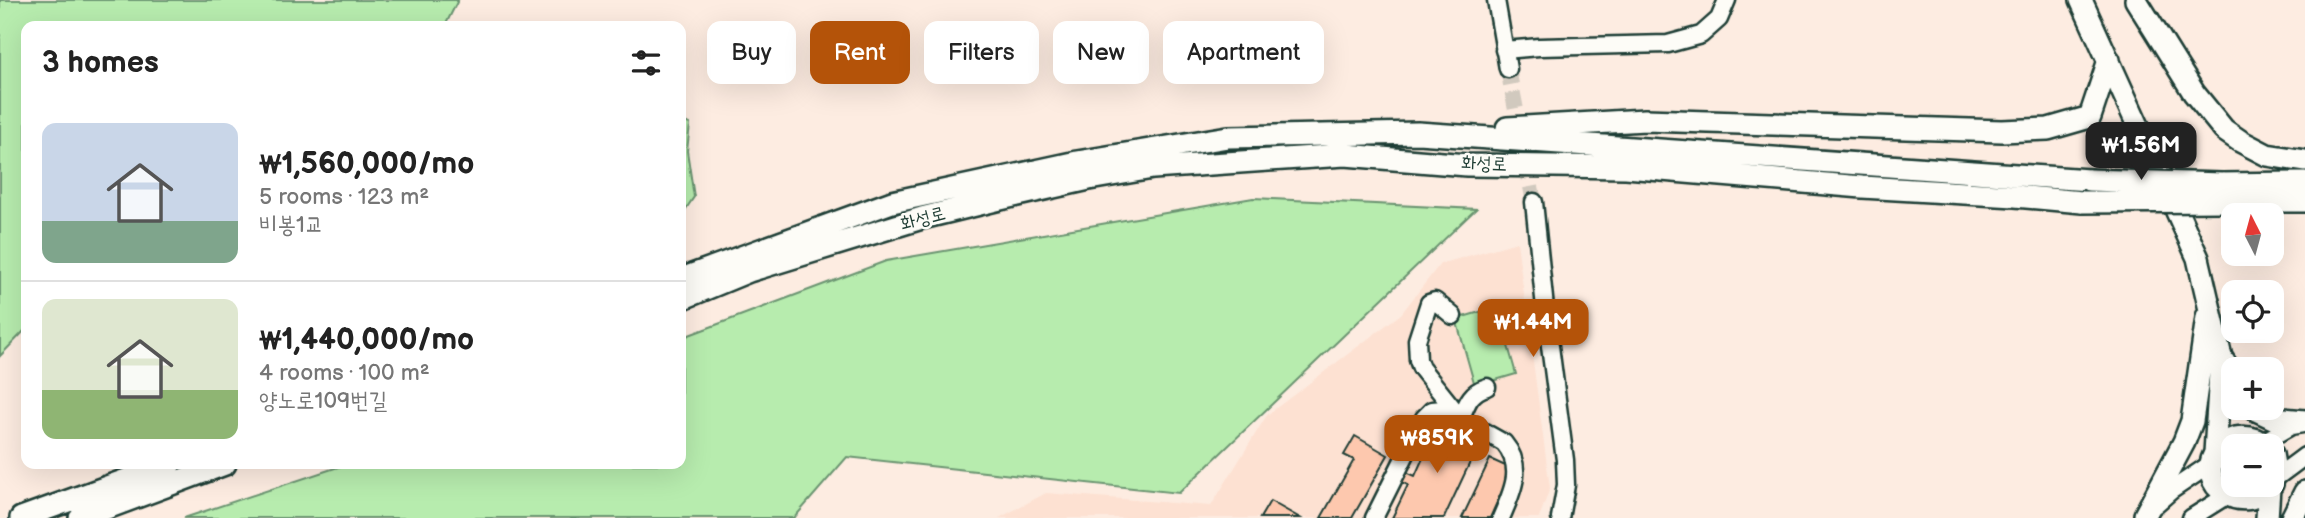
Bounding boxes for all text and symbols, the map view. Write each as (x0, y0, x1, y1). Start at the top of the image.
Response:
chip: Buy (707, 21, 796, 84)
chip: Rent (810, 21, 910, 84)
chip: Filters (924, 21, 1039, 84)
chip: New (1053, 21, 1149, 84)
chip: Apartment (1163, 21, 1324, 84)
icon: filters (627, 44, 665, 82)
text: 3 homes (42, 45, 159, 81)
pin: ₩1.56M (2084, 122, 2198, 182)
text: ₩1.56M (2102, 131, 2180, 159)
text: ₩1,560,000/mo (259, 146, 474, 182)
icon: home (98, 151, 182, 235)
street label: 화성로 (1461, 152, 1507, 176)
text: 5 rooms · 123 m² (259, 183, 429, 211)
street label: 화성로 (898, 202, 948, 236)
north arrow (2221, 203, 2284, 266)
map controls (2221, 203, 2284, 497)
text: 비봉1교 (259, 211, 323, 239)
button: locate (2221, 280, 2284, 343)
pin: ₩1.44M (1476, 300, 1590, 359)
text: ₩1.44M (1494, 308, 1572, 336)
text: ₩1,440,000/mo (259, 322, 474, 358)
icon: home (98, 327, 182, 411)
button: + (2221, 357, 2284, 420)
text: 4 rooms · 100 m² (259, 359, 430, 387)
text: 양노로109번길 (259, 387, 387, 415)
pin: ₩859K (1388, 416, 1486, 475)
text: ₩859K (1400, 424, 1474, 452)
button: − (2221, 434, 2284, 497)

